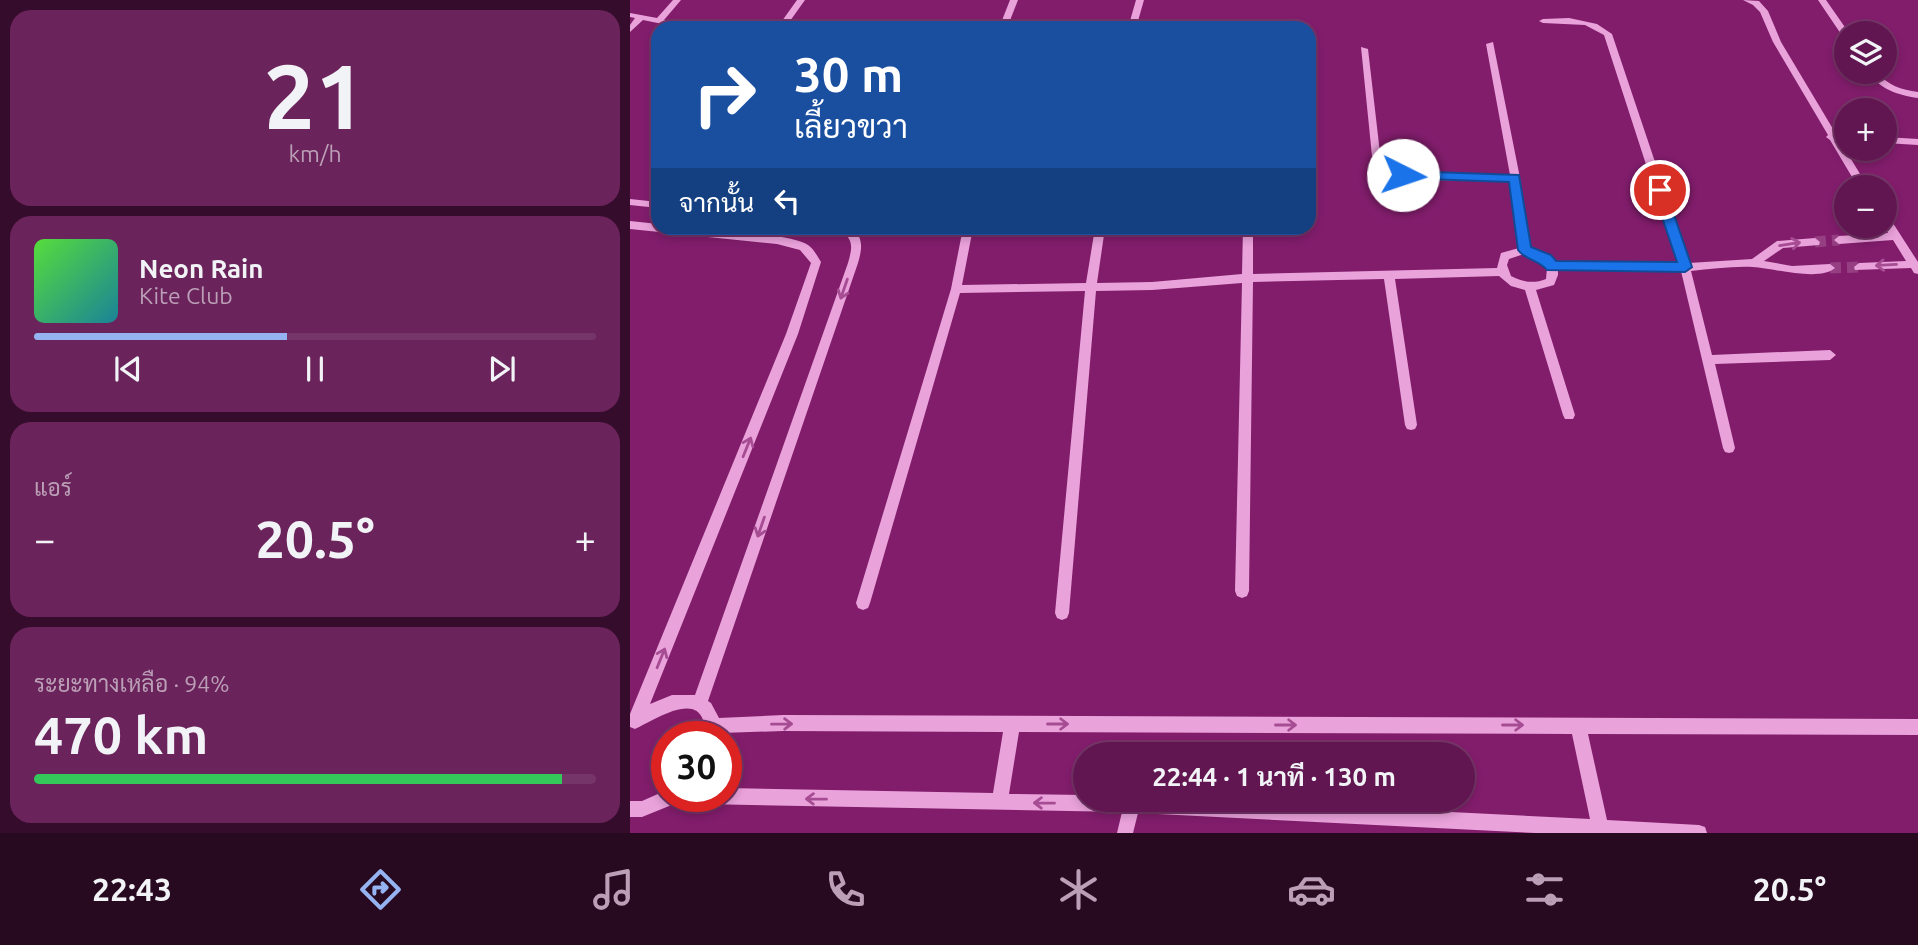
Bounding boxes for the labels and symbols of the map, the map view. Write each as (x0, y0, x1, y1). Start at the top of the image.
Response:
position arrow (1366, 138, 1440, 212)
pin (1630, 160, 1690, 220)
one-way arrow (1778, 238, 1801, 251)
one-way arrow (1875, 259, 1898, 272)
one-way arrow (837, 277, 849, 299)
one-way arrow (741, 437, 754, 458)
one-way arrow (754, 515, 766, 537)
one-way arrow (655, 647, 668, 669)
one-way arrow (770, 717, 793, 730)
one-way arrow (1047, 717, 1070, 731)
one-way arrow (1274, 718, 1297, 732)
one-way arrow (1502, 718, 1525, 732)
speed limit sign: 30 (651, 721, 742, 812)
one-way arrow (805, 792, 828, 806)
one-way arrow (1032, 796, 1055, 810)

